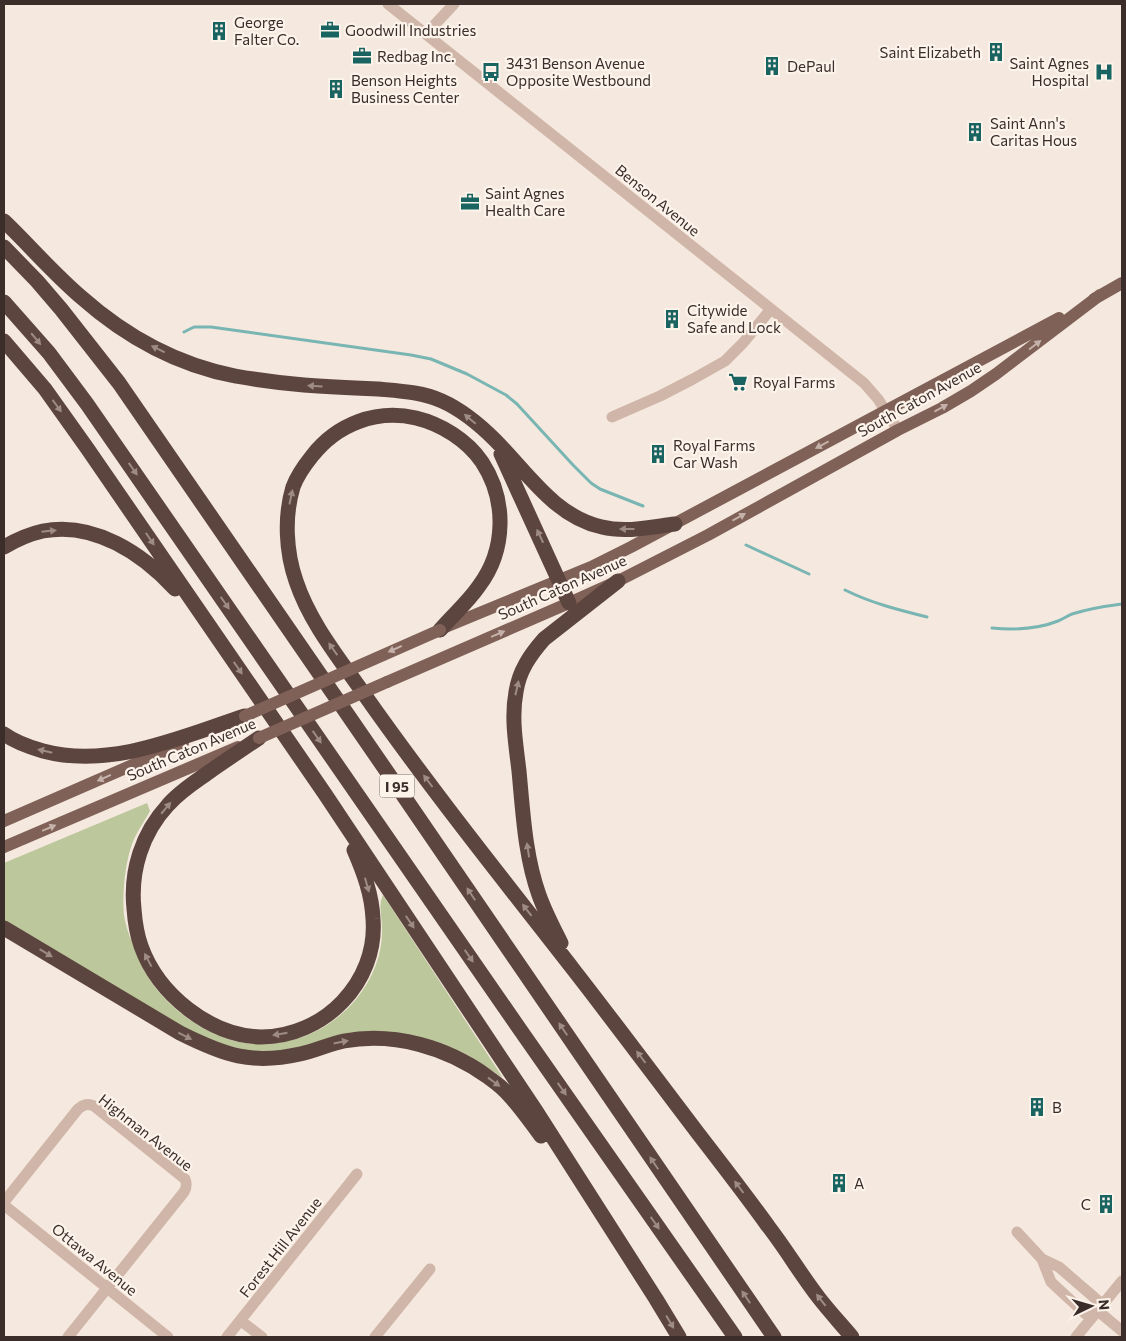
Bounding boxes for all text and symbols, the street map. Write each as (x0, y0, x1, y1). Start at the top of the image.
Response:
place label: George Falter Co. (234, 13, 299, 48)
office icon: Goodwill Industries (319, 19, 341, 41)
building icon: George Falter Co. (208, 20, 230, 42)
place label: Goodwill Industries (345, 21, 476, 39)
building icon: Saint Elizabeth (985, 41, 1007, 63)
place label: Saint Elizabeth (880, 43, 981, 61)
office icon: Redbag Inc. (351, 45, 373, 67)
place label: Redbag Inc. (377, 47, 455, 65)
place label: 3431 Benson Avenue Opposite Westbound (506, 54, 651, 89)
place label: Saint Agnes Hospital (1009, 54, 1089, 89)
building icon: DePaul (761, 55, 783, 77)
place label: DePaul (787, 57, 835, 75)
bus stop icon: 3431 Benson Avenue Opposite Westbound (480, 61, 502, 83)
hospital icon: Saint Agnes Hospital (1093, 61, 1115, 83)
place label: Benson Heights Business Center (351, 71, 459, 106)
building icon: Benson Heights Business Center (325, 78, 347, 100)
place label: Saint Ann's Caritas Hous (990, 114, 1077, 149)
building icon: Saint Ann's Caritas Hous (964, 121, 986, 143)
street label: Benson Avenue (612, 160, 704, 240)
place label: Saint Agnes Health Care (485, 184, 565, 219)
office icon: Saint Agnes Health Care (459, 191, 481, 213)
place label: Citywide Safe and Lock (687, 301, 781, 336)
building icon: Citywide Safe and Lock (661, 308, 683, 330)
one-way arrow (31, 332, 42, 345)
one-way arrow (1028, 339, 1041, 350)
one-way arrow (150, 345, 165, 353)
street label: South Caton Avenue (854, 358, 984, 440)
supermarket icon: Royal Farms (727, 371, 749, 393)
place label: Royal Farms (753, 373, 836, 391)
one-way arrow (306, 381, 322, 389)
one-way arrow (51, 399, 62, 412)
one-way arrow (934, 404, 949, 412)
one-way arrow (464, 414, 477, 425)
place label: Royal Farms Car Wash (673, 436, 756, 471)
one-way arrow (814, 441, 829, 449)
building icon: Royal Farms Car Wash (647, 443, 669, 465)
one-way arrow (128, 463, 138, 476)
one-way arrow (287, 490, 295, 505)
one-way arrow (732, 513, 745, 522)
one-way arrow (618, 525, 634, 533)
one-way arrow (41, 527, 57, 535)
one-way arrow (535, 529, 543, 543)
one-way arrow (145, 532, 155, 546)
street label: South Caton Avenue (495, 551, 629, 623)
one-way arrow (220, 596, 230, 610)
one-way arrow (491, 629, 505, 637)
one-way arrow (328, 642, 338, 656)
one-way arrow (388, 646, 402, 654)
one-way arrow (233, 661, 243, 675)
one-way arrow (513, 681, 521, 696)
street label: South Caton Avenue (124, 714, 258, 784)
one-way arrow (312, 730, 322, 744)
one-way arrow (37, 747, 53, 755)
one-way arrow (97, 774, 111, 782)
road number: I 95 (380, 774, 414, 798)
one-way arrow (422, 775, 433, 788)
one-way arrow (160, 802, 171, 815)
one-way arrow (42, 824, 56, 832)
one-way arrow (524, 841, 532, 857)
one-way arrow (364, 878, 372, 893)
one-way arrow (466, 888, 476, 901)
one-way arrow (521, 904, 532, 917)
one-way arrow (405, 915, 415, 928)
one-way arrow (39, 948, 52, 957)
one-way arrow (464, 949, 474, 963)
one-way arrow (144, 953, 152, 967)
one-way arrow (558, 1022, 568, 1035)
one-way arrow (272, 1031, 288, 1039)
one-way arrow (178, 1032, 193, 1040)
one-way arrow (334, 1038, 350, 1046)
one-way arrow (635, 1051, 646, 1064)
one-way arrow (487, 1077, 501, 1087)
one-way arrow (556, 1083, 566, 1096)
street label: Highman Avenue (95, 1090, 197, 1174)
building icon: B (1026, 1096, 1048, 1118)
place label: B (1052, 1098, 1062, 1116)
one-way arrow (649, 1156, 659, 1170)
building icon: A (828, 1172, 850, 1194)
place label: A (854, 1174, 864, 1192)
one-way arrow (733, 1181, 744, 1194)
street label: Forest Hill Avenue (235, 1193, 325, 1301)
building icon: C (1095, 1193, 1117, 1215)
place label: C (1081, 1195, 1091, 1213)
one-way arrow (650, 1216, 660, 1229)
street label: Ottawa Avenue (49, 1219, 141, 1299)
north arrow (1066, 1281, 1116, 1331)
one-way arrow (741, 1290, 751, 1304)
one-way arrow (815, 1294, 826, 1307)
text: N (1096, 1299, 1113, 1311)
one-way arrow (665, 1316, 674, 1329)

